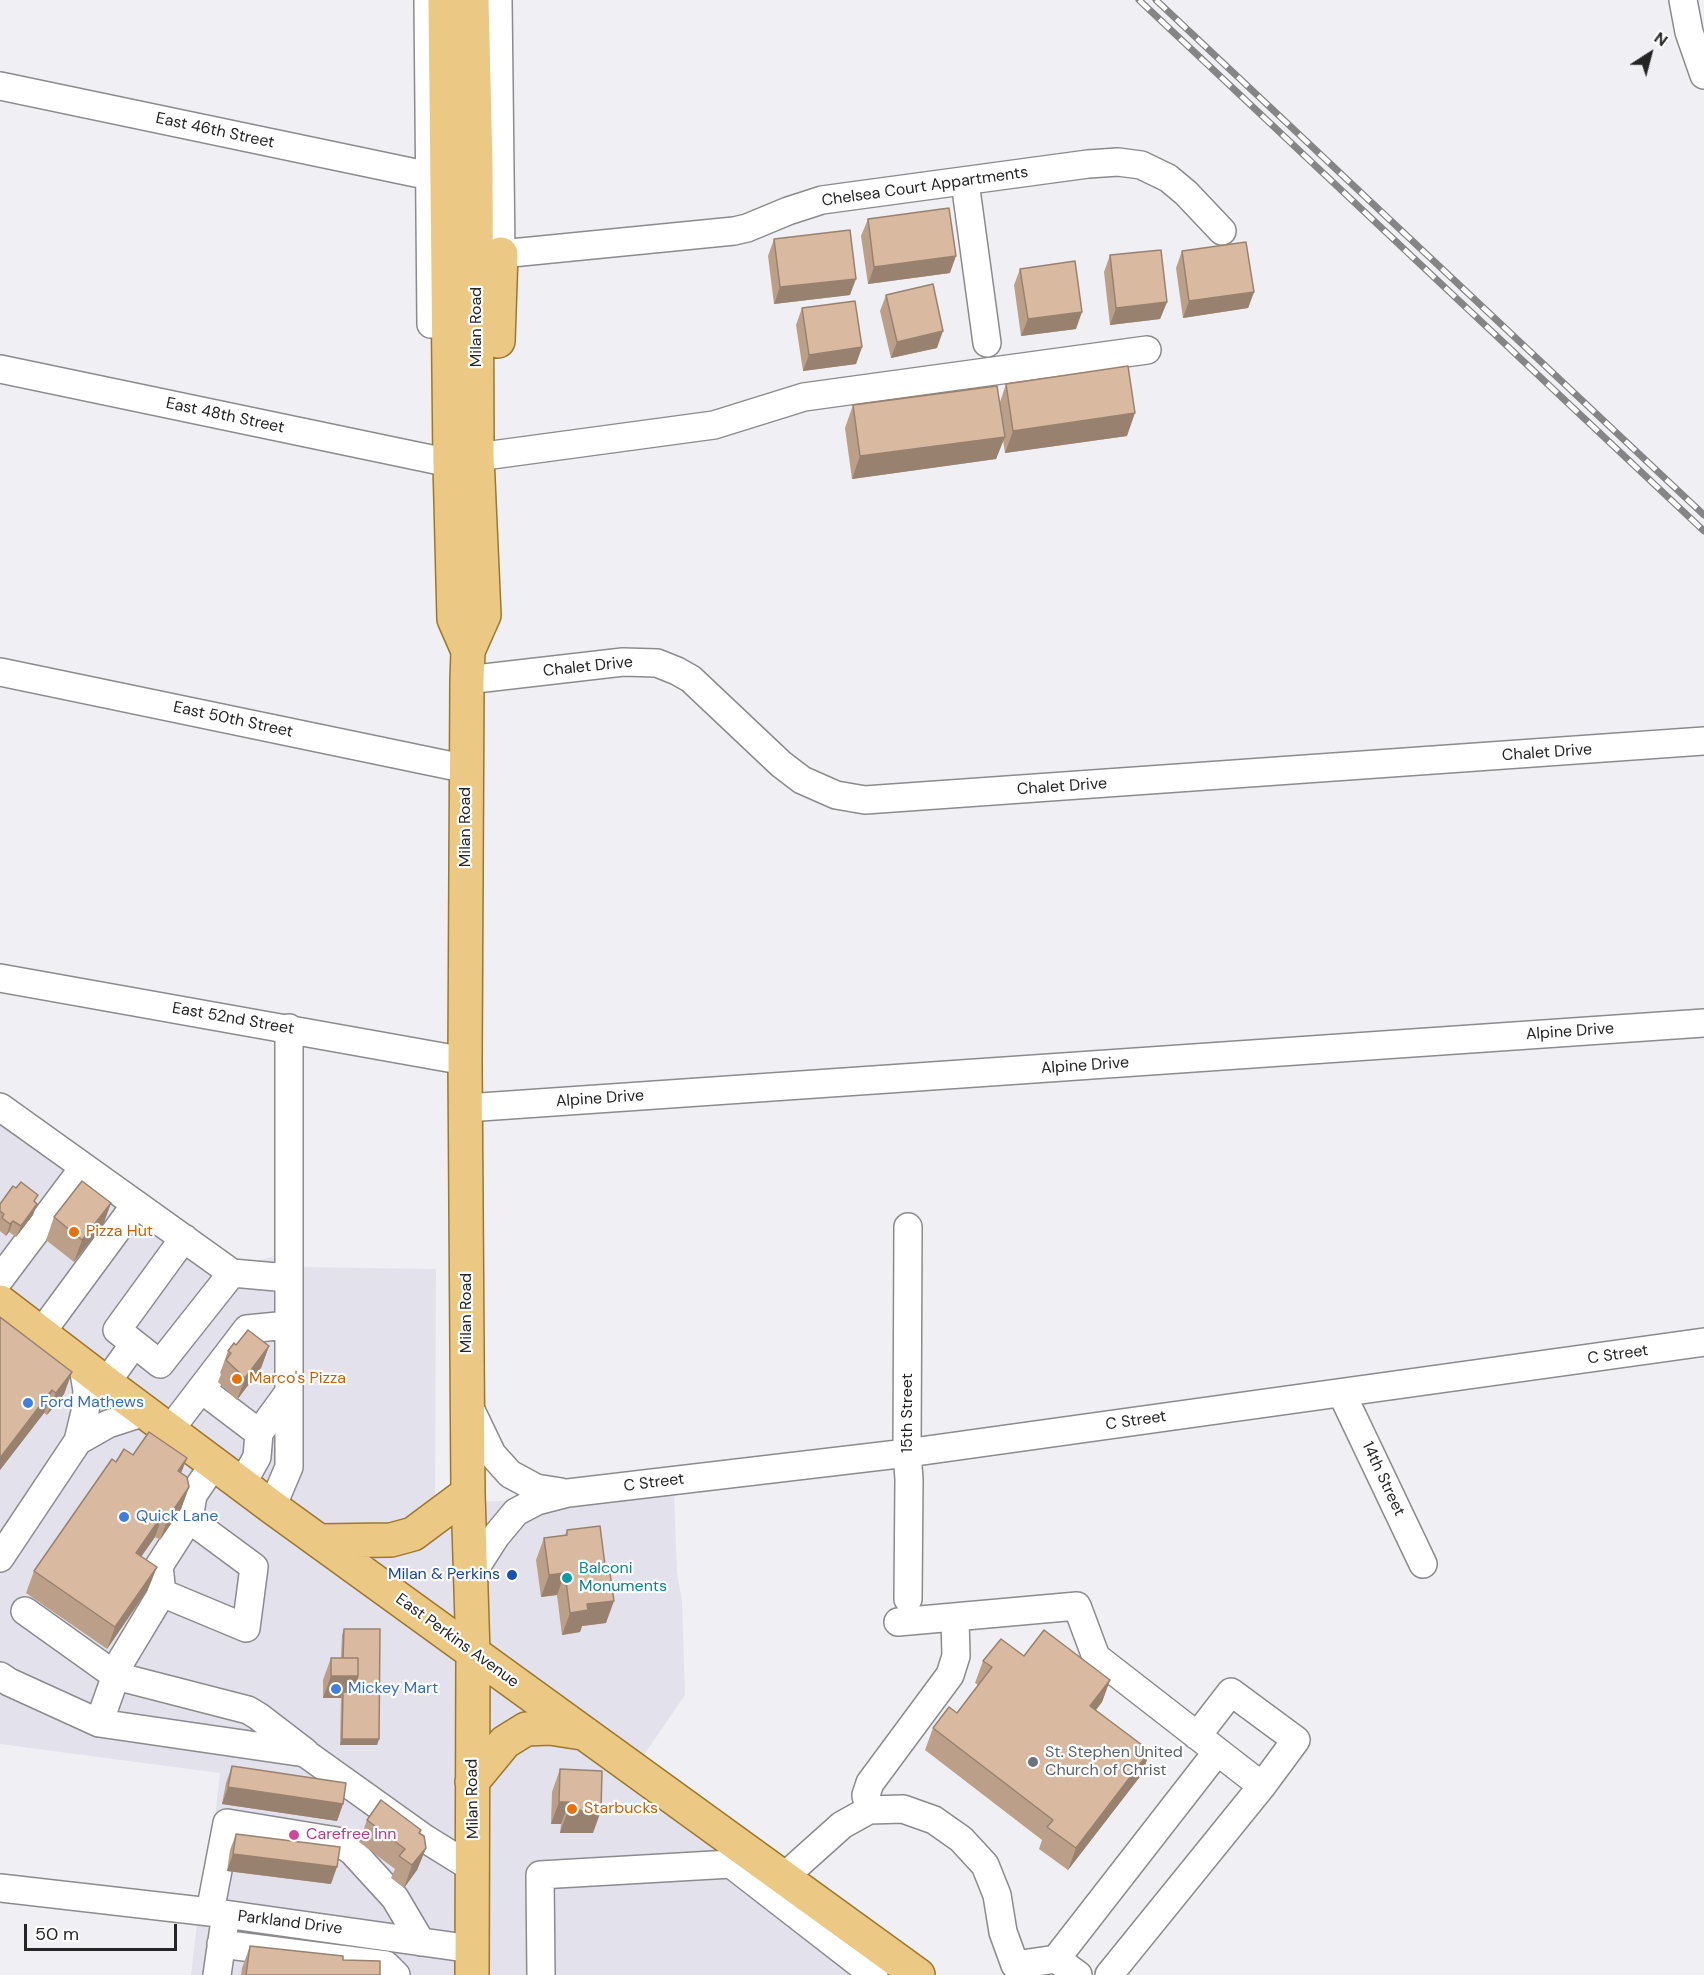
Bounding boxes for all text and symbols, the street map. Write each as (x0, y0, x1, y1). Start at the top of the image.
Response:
north arrow (1620, 24, 1680, 84)
text: N (1650, 27, 1672, 51)
street label: East 46th Street (154, 109, 276, 153)
street label: Chelsea Court Appartments (820, 163, 1030, 211)
street label: Milan Road (467, 287, 487, 367)
street label: East 48th Street (164, 394, 286, 438)
street label: Chalet Drive (542, 653, 634, 681)
street label: East 50th Street (171, 698, 295, 742)
street label: Chalet Drive (1501, 740, 1593, 766)
street label: Chalet Drive (1016, 774, 1108, 800)
street label: Milan Road (456, 787, 476, 867)
street label: East 52nd Street (171, 999, 295, 1039)
street label: Alpine Drive (1525, 1019, 1615, 1045)
street label: Alpine Drive (1040, 1053, 1130, 1079)
street label: Alpine Drive (555, 1086, 645, 1112)
place label: Pizza Hut (86, 1222, 153, 1242)
marker: Pizza Hut (67, 1225, 81, 1239)
street label: Milan Road (457, 1273, 477, 1353)
street label: C Street (1586, 1341, 1650, 1369)
place label: Marco's Pizza (249, 1369, 346, 1389)
marker: Marco's Pizza (230, 1372, 244, 1386)
street label: 15th Street (898, 1373, 918, 1453)
place label: Ford Mathews (40, 1393, 144, 1413)
marker: Ford Mathews (21, 1396, 35, 1410)
street label: C Street (1104, 1407, 1168, 1435)
street label: 14th Street (1357, 1439, 1409, 1519)
street label: C Street (623, 1470, 685, 1496)
place label: Quick Lane (136, 1507, 218, 1527)
marker: Quick Lane (117, 1510, 131, 1524)
place label: Balconi Monuments (579, 1559, 667, 1597)
place label: Milan & Perkins (388, 1565, 500, 1585)
marker: Milan & Perkins (505, 1568, 519, 1582)
marker: Balconi Monuments (560, 1571, 574, 1585)
street label: East Perkins Avenue (392, 1590, 522, 1692)
place label: Mickey Mart (348, 1679, 438, 1699)
marker: Mickey Mart (329, 1682, 343, 1696)
place label: St. Stephen United Church of Christ (1045, 1743, 1183, 1781)
marker: St. Stephen United Church of Christ (1026, 1755, 1040, 1769)
street label: Milan Road (463, 1759, 483, 1839)
place label: Starbucks (584, 1799, 658, 1819)
marker: Starbucks (565, 1802, 579, 1816)
place label: Carefree Inn (306, 1825, 396, 1845)
marker: Carefree Inn (287, 1828, 301, 1842)
street label: Parkland Drive (237, 1907, 343, 1939)
scale bar (27, 1912, 180, 1950)
text: 50 m (35, 1922, 79, 1946)

